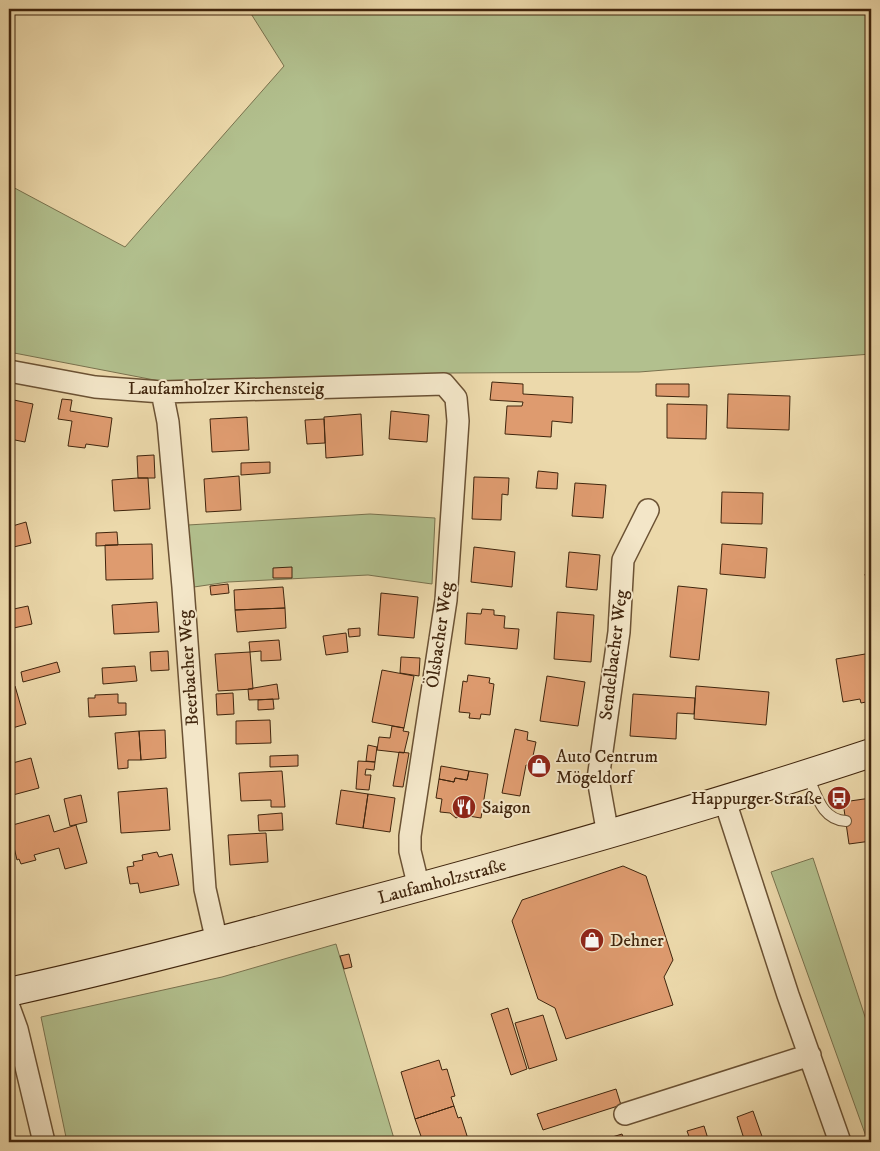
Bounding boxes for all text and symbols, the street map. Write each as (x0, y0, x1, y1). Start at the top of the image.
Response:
street label: Laufamholzer Kirchensteig (128, 378, 324, 400)
street label: Ölsbacher Weg (422, 580, 458, 690)
street label: Sendelbacher Weg (595, 588, 633, 722)
street label: Beerbacher Weg (174, 609, 204, 727)
place label: Auto Centrum Mögeldorf (556, 746, 658, 789)
shop icon: Auto Centrum Mögeldorf (526, 753, 552, 779)
bus stop icon: Happurger Straße (826, 785, 852, 811)
place label: Happurger Straße (691, 788, 822, 810)
restaurant icon: Saigon (451, 794, 477, 820)
place label: Saigon (482, 797, 531, 819)
street label: Laufamholzstraße (376, 854, 509, 910)
shop icon: Dehner (579, 927, 605, 953)
place label: Dehner (610, 930, 664, 952)

